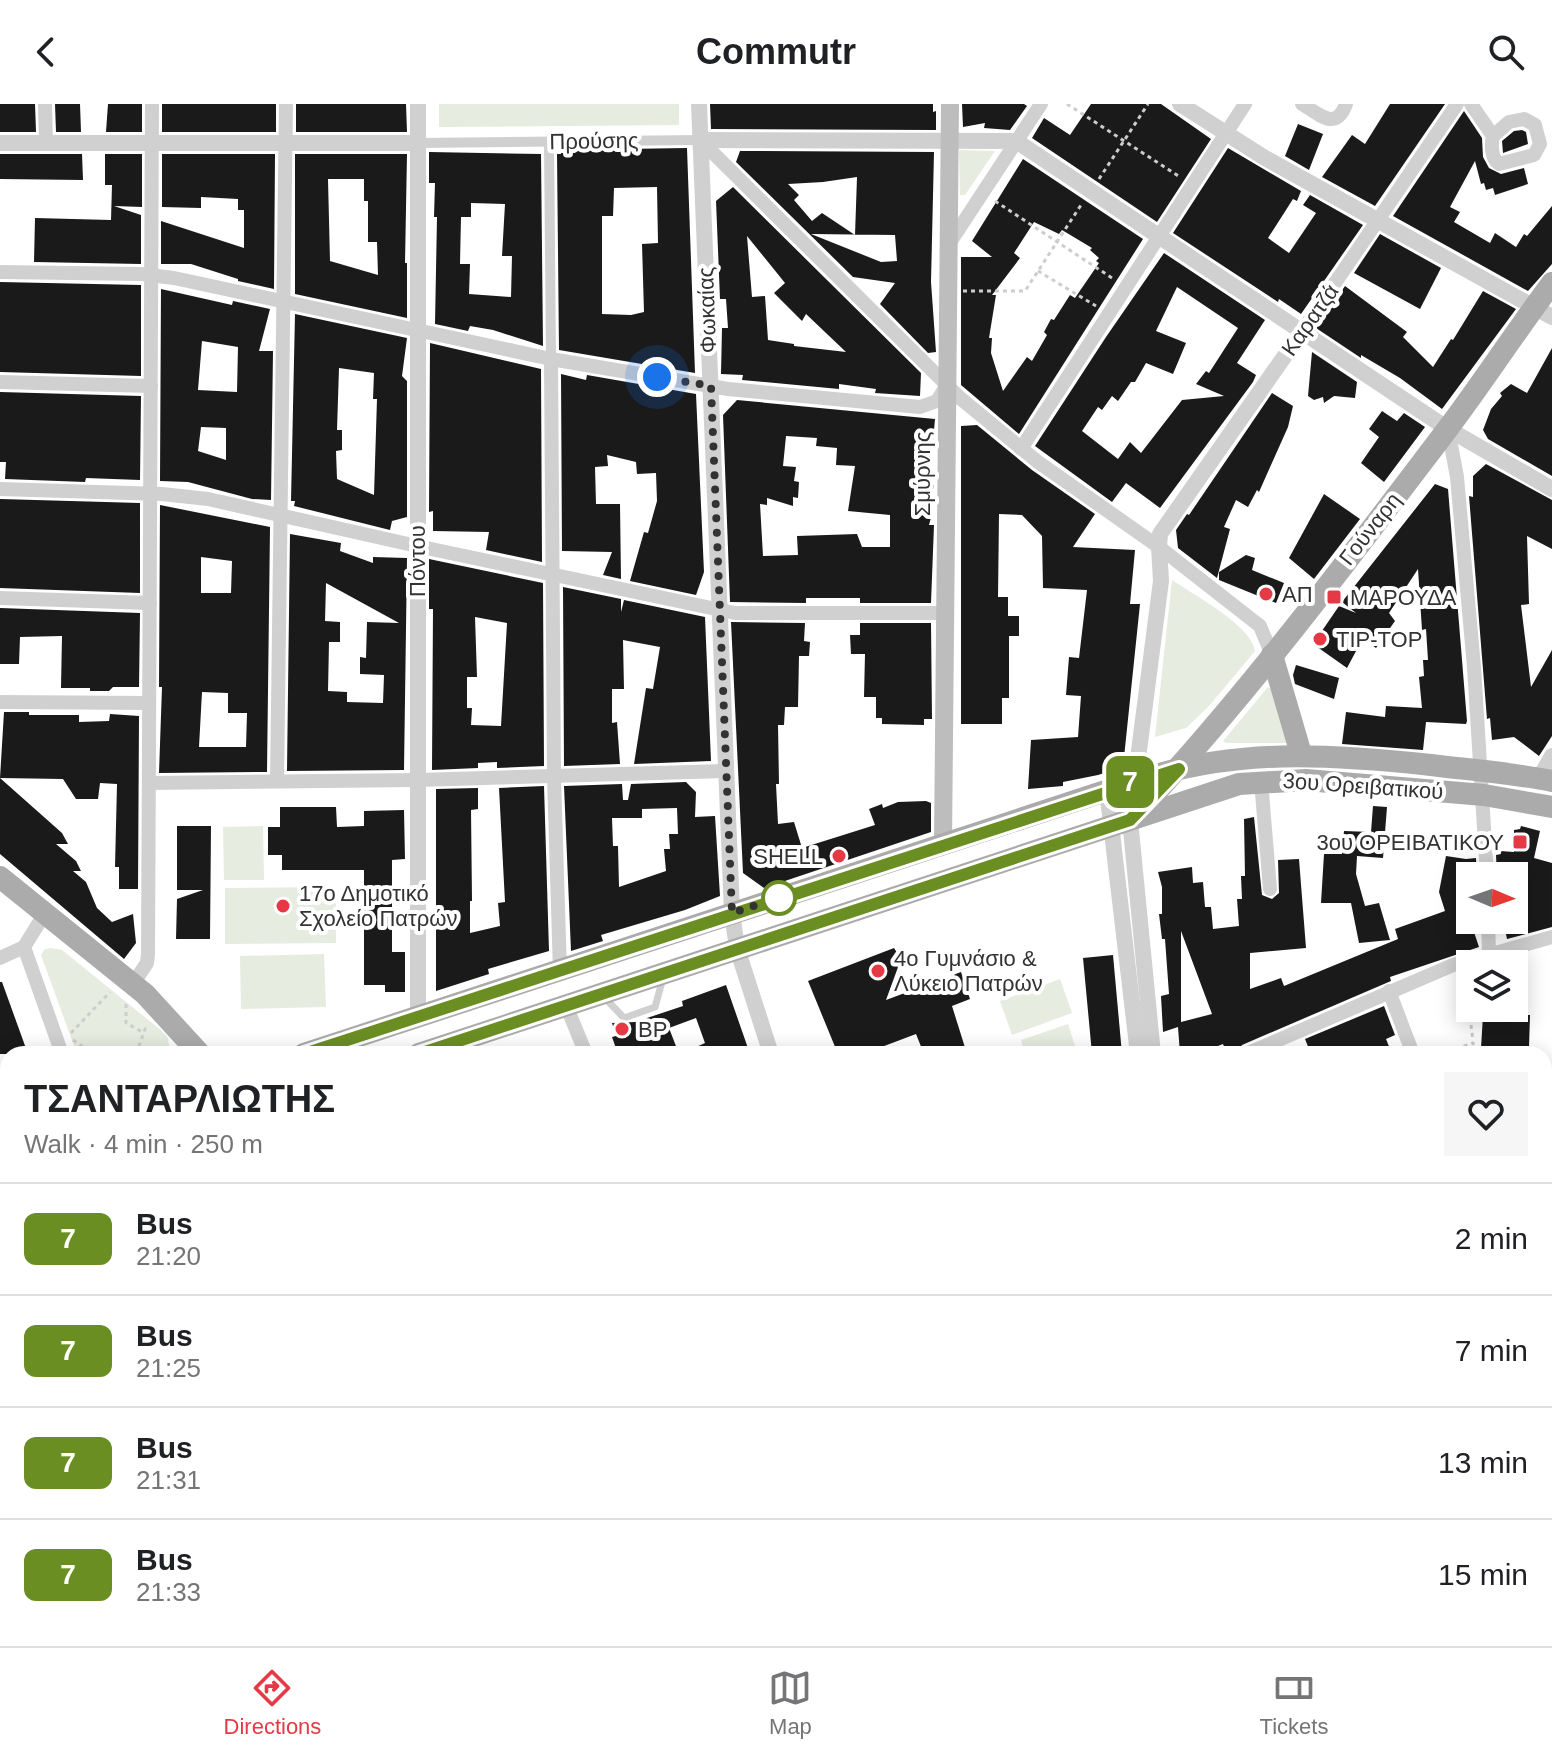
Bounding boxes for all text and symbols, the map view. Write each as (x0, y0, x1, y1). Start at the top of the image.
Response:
icon: back (24, 30, 68, 74)
icon: search (1484, 30, 1528, 74)
text: Commutr (696, 31, 856, 72)
street label: Προύσης (549, 128, 639, 154)
street label: Φωκαίας (693, 266, 721, 354)
street label: Καρατζά (1276, 279, 1344, 361)
your location (637, 357, 677, 397)
street label: Σμύρνης (910, 432, 935, 516)
street label: Γούναρη (1334, 488, 1406, 570)
street label: Πόντου (405, 525, 430, 597)
place label: ΑΠ (1282, 582, 1313, 607)
marker: ΑΠ (1257, 585, 1275, 603)
place label: ΜΑΡΟΥΔΑ (1350, 585, 1457, 610)
marker: ΜΑΡΟΥΔΑ (1325, 588, 1343, 606)
place label: TIP-TOP (1336, 627, 1422, 652)
marker: TIP-TOP (1311, 630, 1329, 648)
line badge: 7 (1104, 756, 1156, 808)
text: 7 (1122, 766, 1138, 797)
street label: 3ου Ορειβατικού (1282, 768, 1444, 804)
place label: 3ου ΟΡΕΙΒΑΤΙΚΟΥ (1316, 830, 1504, 855)
marker: 3ου ΟΡΕΙΒΑΤΙΚΟΥ (1511, 833, 1529, 851)
place label: SHELL (753, 844, 823, 869)
marker: SHELL (830, 847, 848, 865)
north arrow (1456, 862, 1528, 934)
map controls (1456, 862, 1528, 1022)
place label: 17ο Δημοτικό Σχολείο Πατρών (299, 881, 457, 931)
unlabelled marker (762, 881, 796, 915)
marker: 17ο Δημοτικό Σχολείο Πατρών (274, 897, 292, 915)
place label: 4ο Γυμνάσιο & Λύκειο Πατρών (894, 946, 1043, 996)
button: layers (1456, 950, 1528, 1022)
marker: 4ο Γυμνάσιο & Λύκειο Πατρών (869, 962, 887, 980)
place label: BP (638, 1017, 667, 1042)
marker: BP (613, 1020, 631, 1038)
button: heart (1444, 1072, 1528, 1156)
text: ΤΣΑΝΤΑΡΛΙΩΤΗΣ (24, 1078, 335, 1120)
text: Walk · 4 min · 250 m (24, 1129, 263, 1159)
text: Bus (136, 1207, 193, 1240)
text: 2 min (1455, 1222, 1528, 1255)
text: 7 (60, 1223, 76, 1254)
text: 21:20 (136, 1241, 201, 1271)
text: Bus (136, 1319, 193, 1352)
text: 7 min (1455, 1334, 1528, 1367)
text: 7 (60, 1335, 76, 1366)
text: 21:25 (136, 1353, 201, 1383)
text: Bus (136, 1431, 193, 1464)
text: 13 min (1438, 1446, 1528, 1479)
text: 7 (60, 1447, 76, 1478)
text: 21:31 (136, 1465, 201, 1495)
text: Bus (136, 1543, 193, 1576)
text: 15 min (1438, 1558, 1528, 1591)
text: 7 (60, 1559, 76, 1590)
text: 21:33 (136, 1577, 201, 1607)
tab: Directions (224, 1666, 321, 1740)
tab: Map (768, 1666, 812, 1740)
tab: Tickets (1260, 1666, 1328, 1740)

